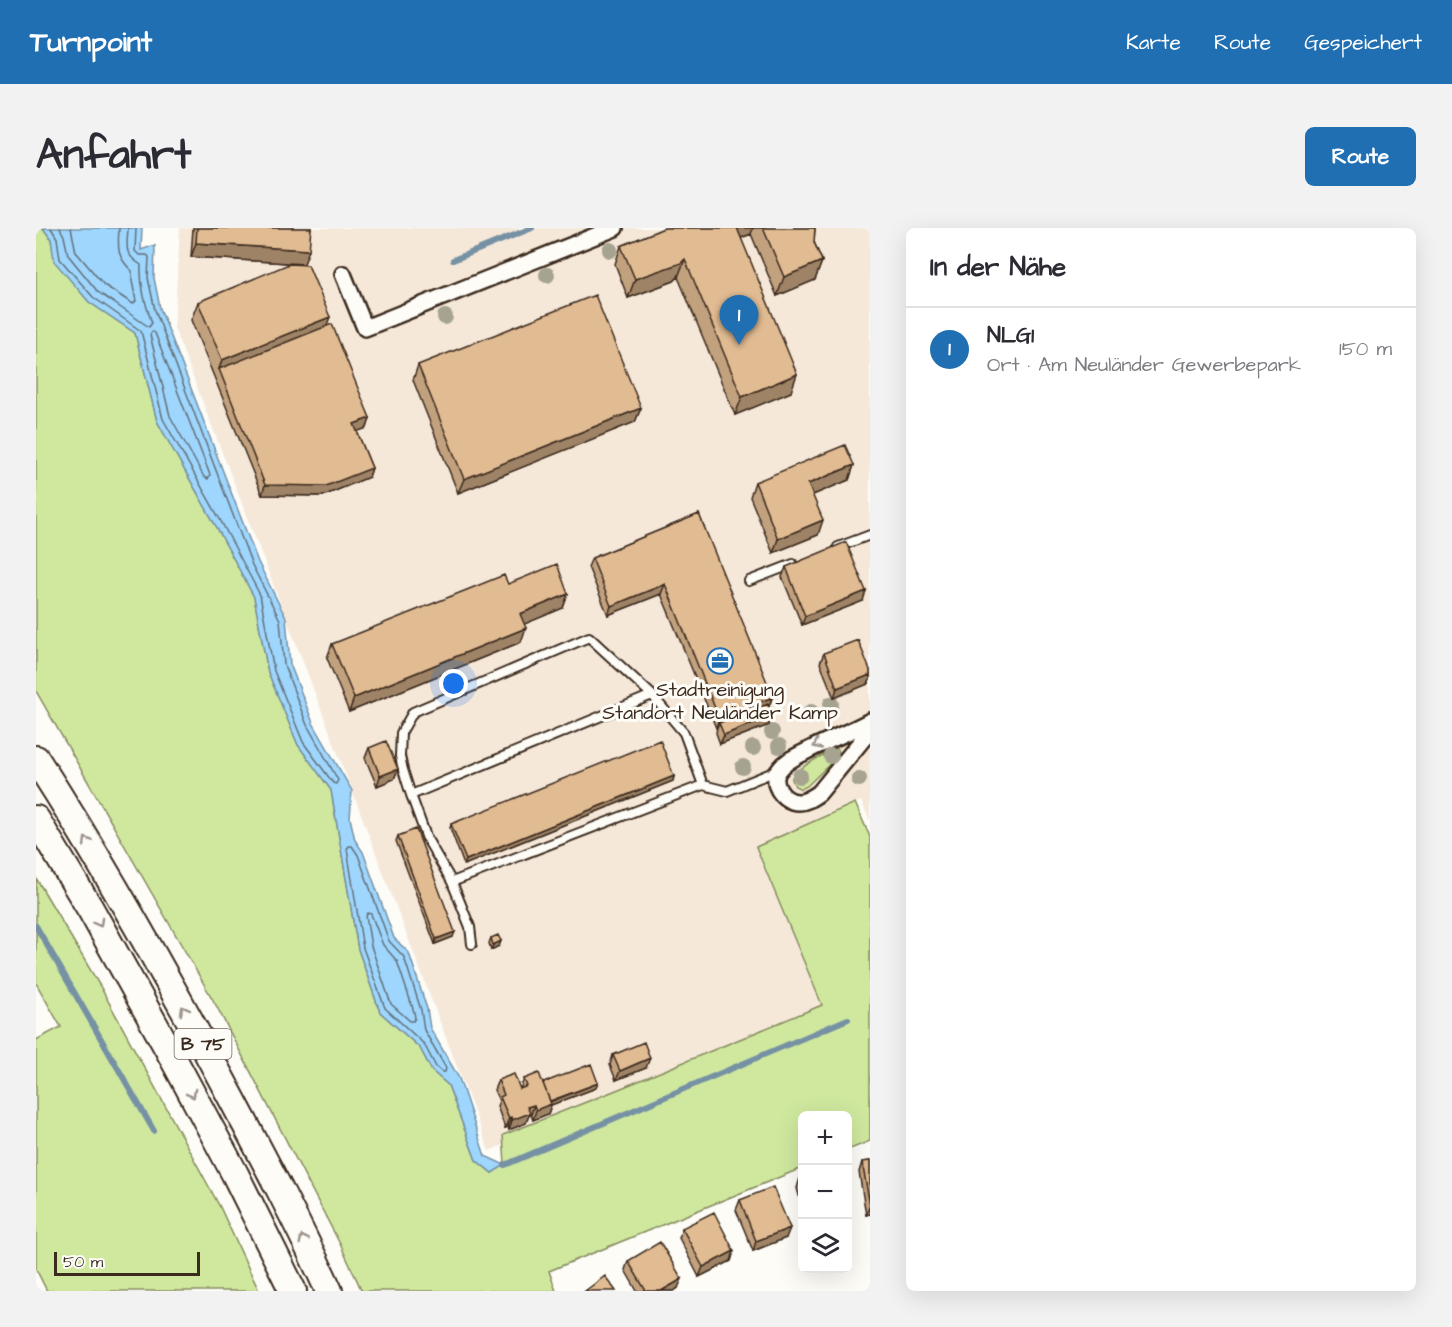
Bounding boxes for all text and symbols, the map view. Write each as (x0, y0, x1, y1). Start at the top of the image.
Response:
text: Turnpoint (30, 23, 152, 62)
text: Karte (1126, 28, 1181, 57)
text: Route (1214, 28, 1271, 57)
text: Gespeichert (1304, 28, 1422, 57)
text: Anfahrt (36, 127, 191, 185)
button: Route (1305, 127, 1416, 186)
text: In der Nähe (930, 249, 1066, 285)
pin: 1 (720, 296, 758, 345)
text: NLG1 (987, 320, 1034, 351)
text: 1 (948, 335, 951, 363)
text: 150 m (1339, 335, 1392, 363)
text: Ort · Am Neuländer Gewerbepark (987, 351, 1301, 379)
office icon: Stadtreinigung Standort Neuländer Kamp (705, 646, 735, 676)
your location (439, 669, 468, 698)
place label: Stadtreinigung Standort Neuländer Kamp (602, 676, 838, 727)
one-way arrow (812, 738, 823, 750)
one-way arrow (83, 837, 94, 847)
one-way arrow (92, 917, 103, 928)
one-way arrow (180, 1006, 191, 1016)
road number: B 75 (174, 1029, 231, 1059)
one-way arrow (185, 1088, 197, 1099)
map controls (798, 1111, 852, 1273)
button: + (798, 1111, 852, 1165)
button: − (798, 1165, 852, 1219)
button: layers (798, 1219, 852, 1273)
one-way arrow (299, 1234, 311, 1245)
scale bar (54, 1249, 200, 1276)
text: 50 m (63, 1251, 103, 1273)

